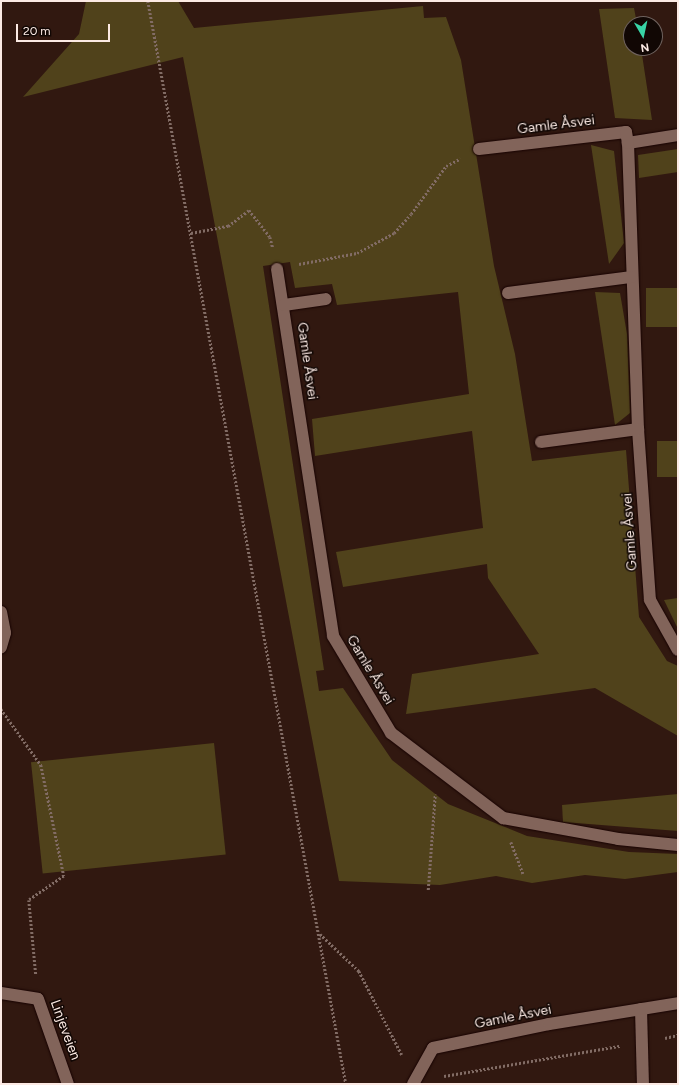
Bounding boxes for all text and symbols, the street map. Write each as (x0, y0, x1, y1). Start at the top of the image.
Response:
scale bar (18, 16, 112, 42)
north arrow (623, 16, 663, 56)
text: 20 m (23, 24, 51, 38)
text: N (640, 40, 650, 54)
street label: Gamle Åsvei (516, 112, 596, 138)
street label: Gamle Åsvei (293, 321, 321, 401)
street label: Gamle Åsvei (619, 493, 641, 571)
street label: Gamle Åsvei (343, 632, 397, 708)
street label: Linjeveien (46, 998, 84, 1062)
street label: Gamle Åsvei (473, 1001, 553, 1033)

